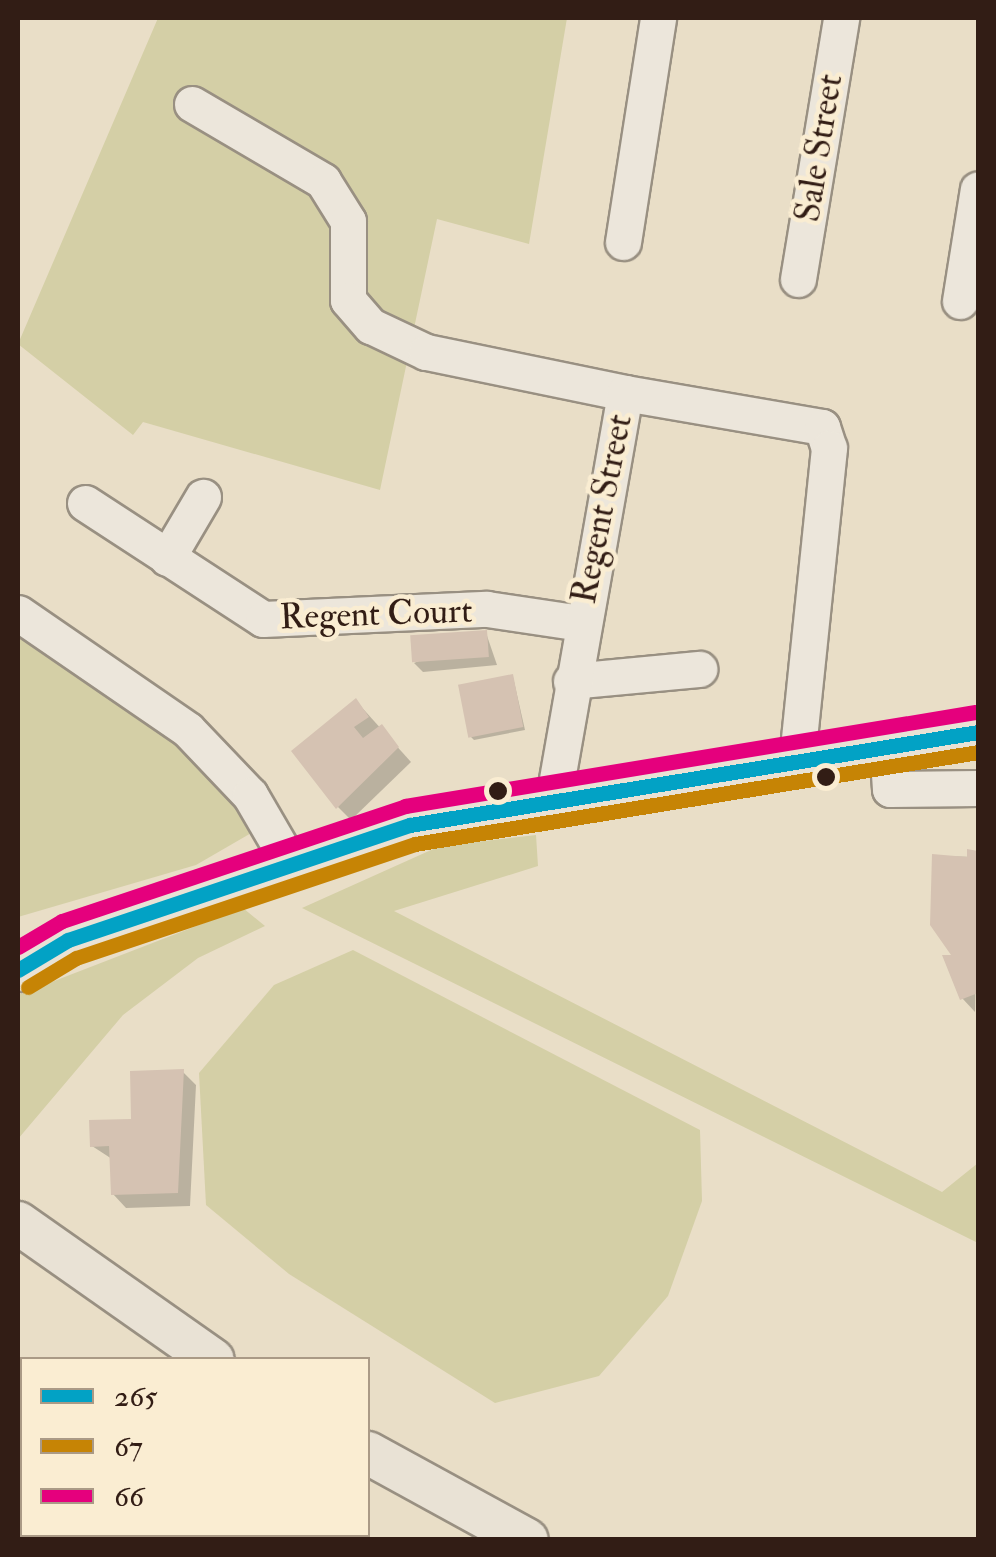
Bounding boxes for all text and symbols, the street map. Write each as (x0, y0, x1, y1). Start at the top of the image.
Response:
street label: Sale Street (787, 71, 851, 225)
street label: Regent Street (563, 411, 641, 607)
street label: Regent Court (279, 590, 473, 638)
unlabelled marker (816, 767, 836, 787)
unlabelled marker (488, 781, 508, 801)
legend (20, 1357, 370, 1537)
text: 265 (114, 1378, 158, 1415)
text: 67 (114, 1428, 143, 1465)
text: 66 (114, 1478, 144, 1515)

